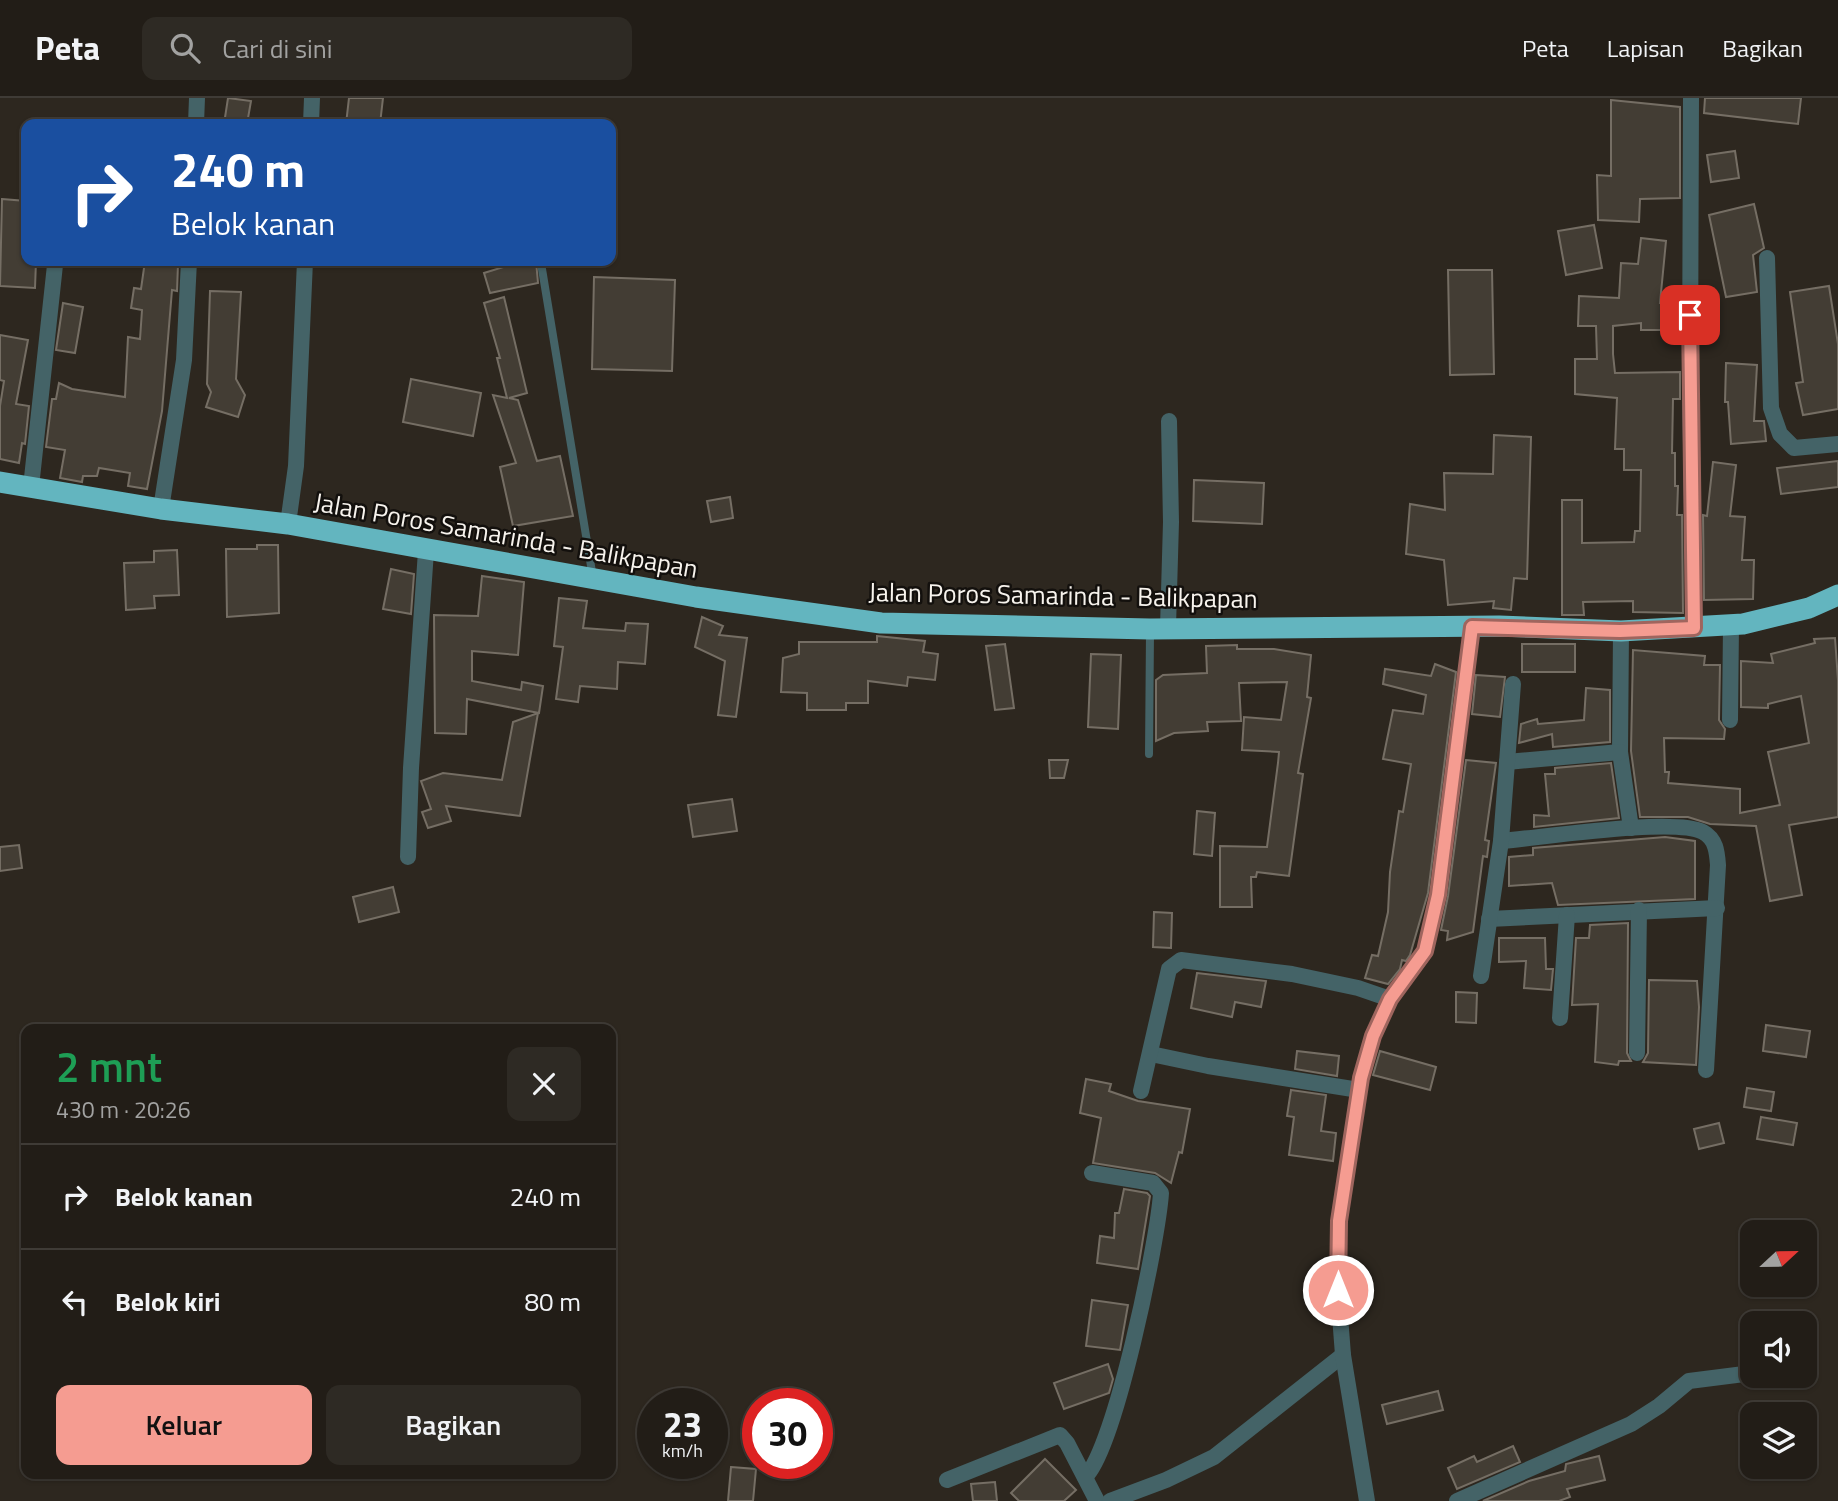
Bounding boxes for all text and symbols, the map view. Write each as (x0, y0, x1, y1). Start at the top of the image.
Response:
search box (142, 17, 632, 80)
text: Peta (35, 23, 100, 73)
icon: search (166, 29, 204, 67)
text: Cari di sini (222, 29, 332, 68)
text: Peta (1522, 30, 1569, 66)
text: Lapisan (1607, 30, 1684, 66)
text: Bagikan (1722, 30, 1803, 66)
text: 240 m (171, 131, 305, 206)
icon: right (56, 147, 147, 238)
text: Belok kanan (171, 199, 335, 247)
pin (1660, 285, 1720, 345)
icon: arrive (1671, 296, 1709, 334)
street label: Jalan Poros Samarinda - Balikpapan (311, 482, 701, 588)
street label: Jalan Poros Samarinda - Balikpapan (868, 572, 1258, 618)
text: 2 mnt (56, 1034, 162, 1098)
button: close (507, 1047, 581, 1121)
text: 430 m · 20:26 (56, 1092, 191, 1127)
text: Belok kanan (115, 1177, 253, 1216)
text: 240 m (510, 1177, 581, 1216)
icon: right (56, 1178, 94, 1216)
north arrow (1740, 1220, 1816, 1297)
map controls (1740, 1220, 1817, 1479)
position arrow (1301, 1253, 1375, 1327)
text: Belok kiri (115, 1282, 221, 1321)
text: 80 m (524, 1282, 581, 1321)
icon: left (56, 1283, 94, 1321)
button: sound (1740, 1311, 1817, 1388)
button: Keluar (56, 1385, 312, 1465)
button: Bagikan (326, 1385, 581, 1465)
speed limit sign: 30 (742, 1388, 833, 1479)
text: 23 (663, 1397, 702, 1451)
button: layers (1740, 1402, 1817, 1479)
text: km/h (662, 1437, 703, 1464)

